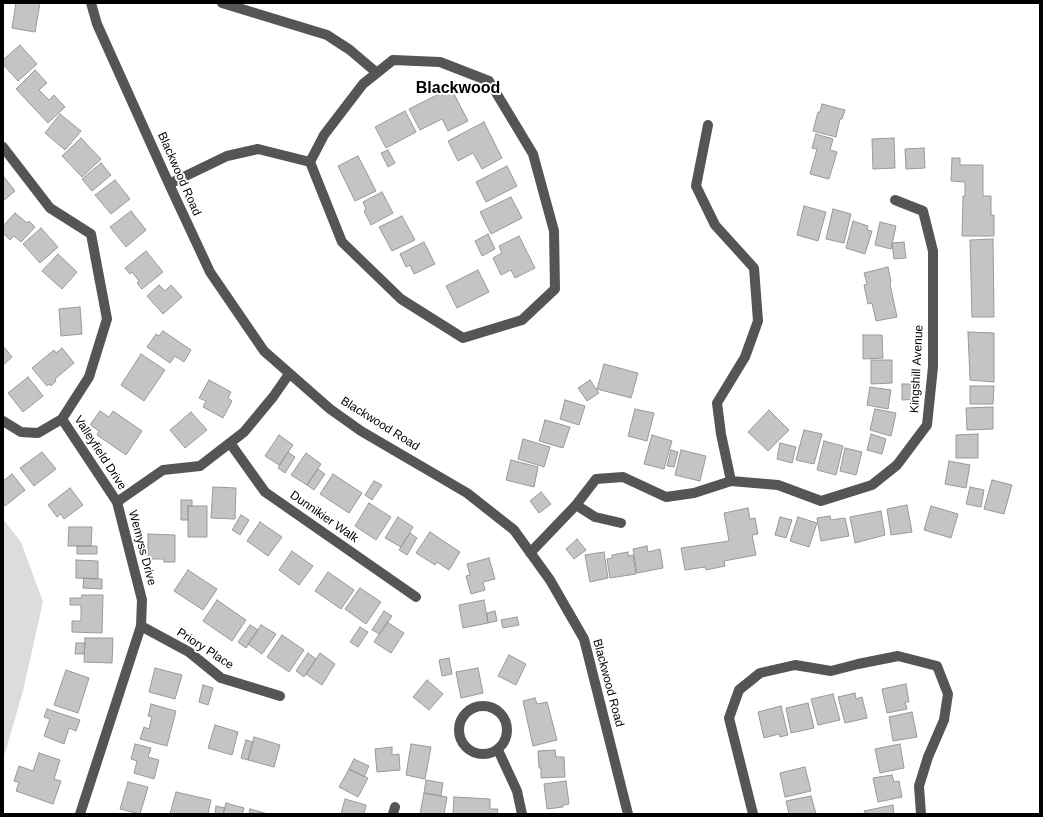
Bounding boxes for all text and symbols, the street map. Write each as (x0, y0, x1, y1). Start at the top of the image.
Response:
district label: Blackwood (416, 79, 500, 99)
street label: Blackwood Road (154, 130, 204, 218)
street label: Kingshill Avenue (907, 324, 927, 414)
street label: Blackwood Road (338, 394, 422, 454)
street label: Valleyfield Drive (71, 413, 129, 493)
street label: Dunnikier Walk (287, 488, 361, 546)
street label: Wemyss Drive (125, 509, 159, 587)
street label: Priory Place (174, 625, 236, 673)
street label: Blackwood Road (589, 638, 627, 728)

